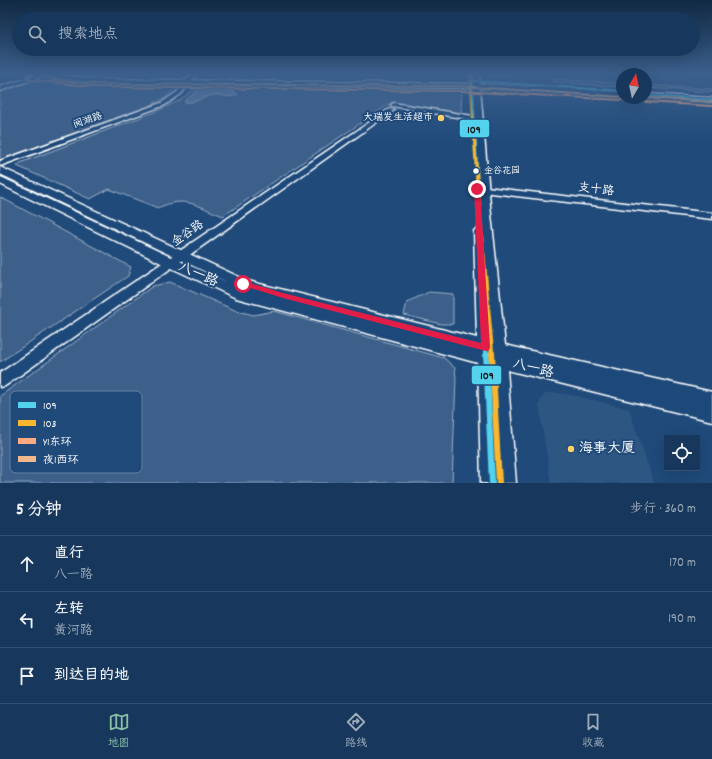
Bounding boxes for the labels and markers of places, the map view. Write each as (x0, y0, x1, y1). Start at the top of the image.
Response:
place label: 大瑞发生活超市 (363, 111, 433, 125)
marker: 大瑞发生活超市 (436, 113, 446, 123)
place label: 金谷花园 (484, 165, 520, 178)
marker: 金谷花园 (471, 166, 481, 176)
place label: 海事大厦 (579, 439, 635, 459)
marker: 海事大厦 (566, 444, 576, 454)

